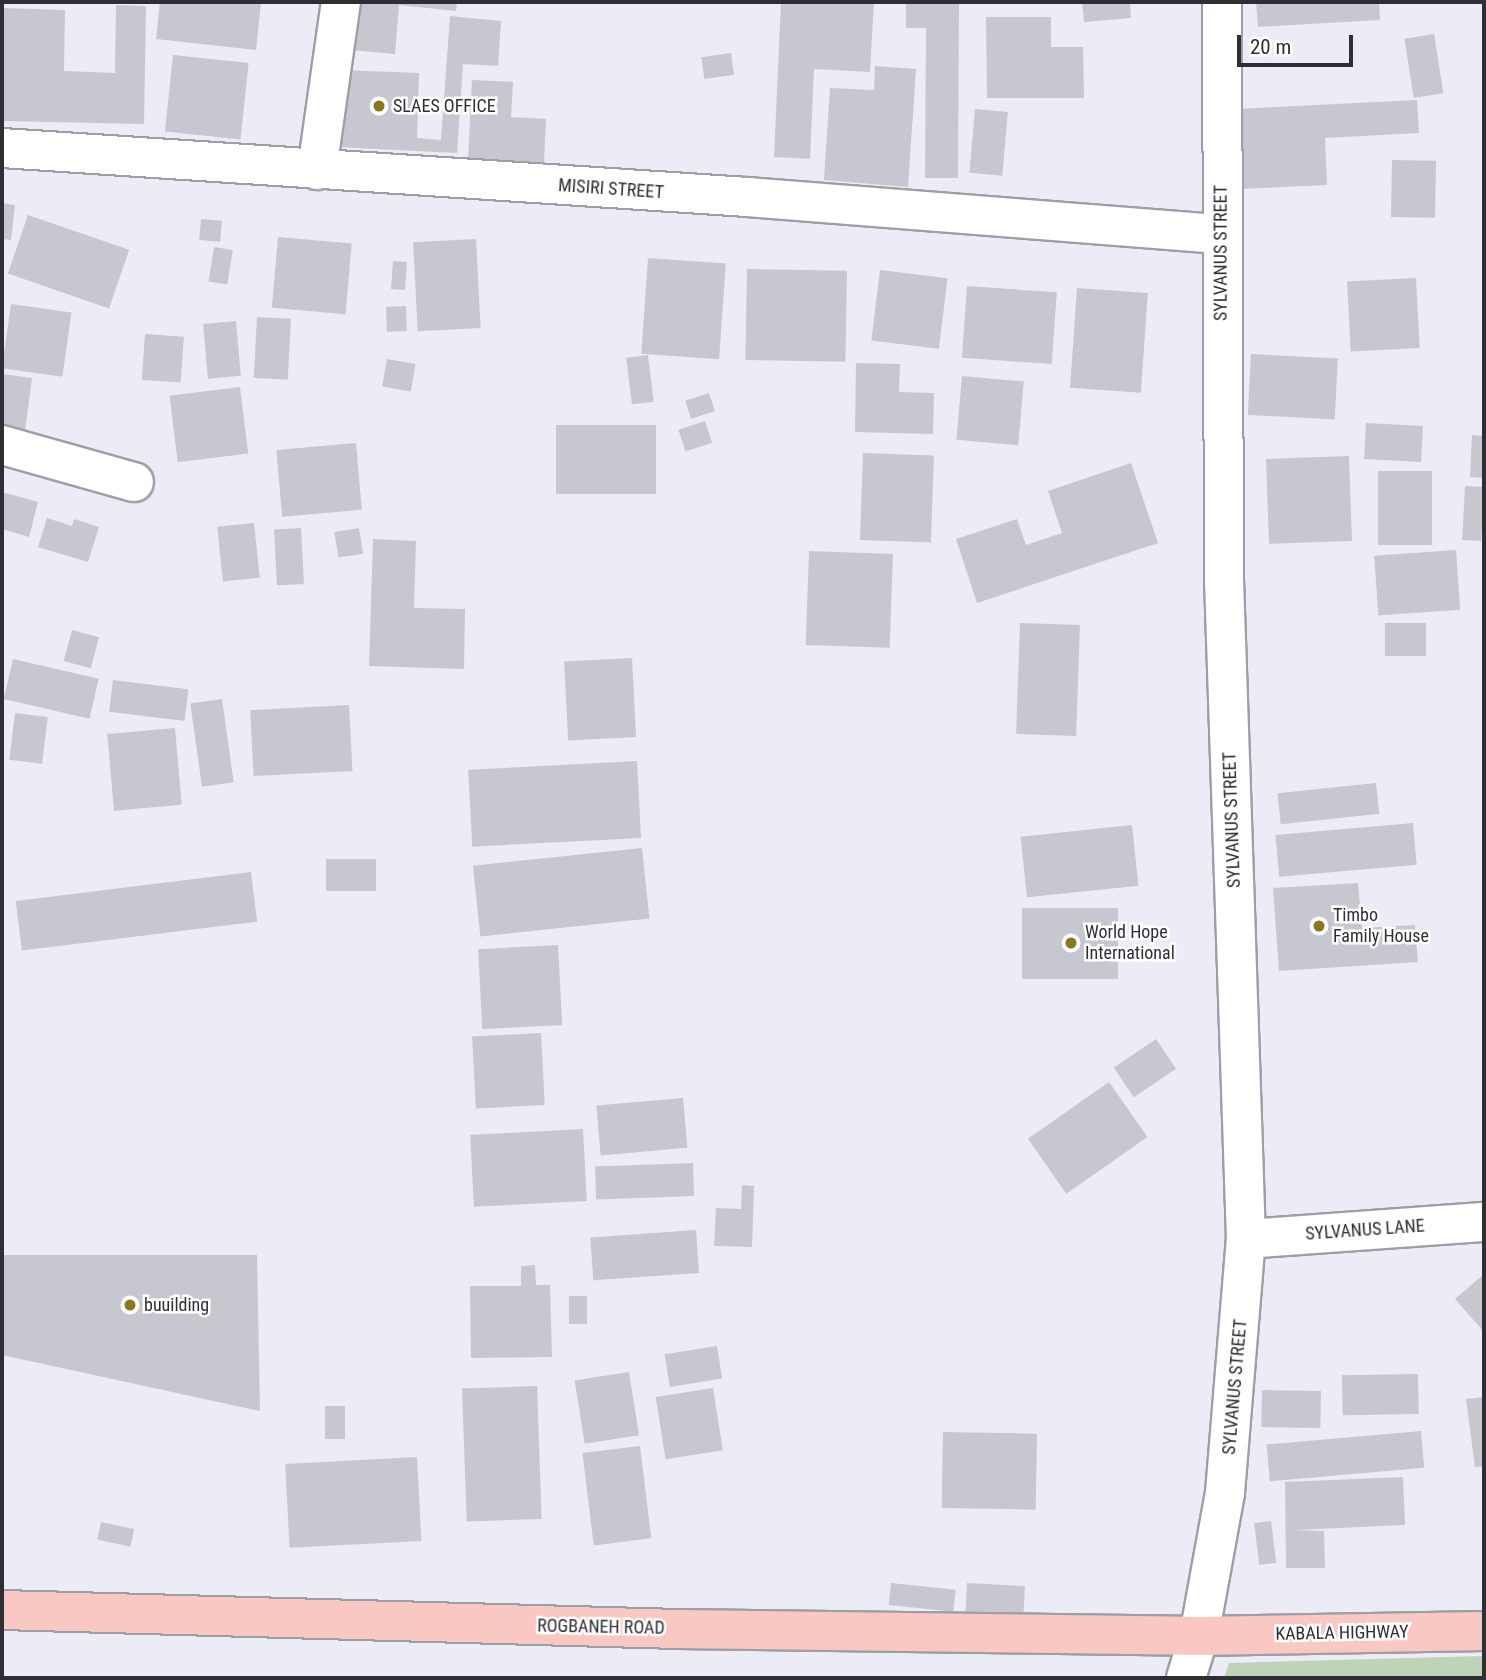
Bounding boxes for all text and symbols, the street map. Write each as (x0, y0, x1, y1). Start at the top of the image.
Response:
scale bar (1241, 21, 1356, 65)
text: 20 m (1250, 35, 1291, 59)
place label: SLAES OFFICE (393, 95, 496, 117)
marker: SLAES OFFICE (371, 98, 387, 114)
street label: MISIRI STREET (557, 175, 665, 203)
street label: SYLVANUS STREET (1210, 185, 1232, 321)
street label: SYLVANUS STREET (1219, 752, 1245, 888)
place label: Timbo Family House (1333, 905, 1429, 948)
marker: Timbo Family House (1311, 918, 1327, 934)
place label: World Hope International (1085, 922, 1175, 964)
marker: World Hope International (1063, 935, 1079, 951)
street label: SYLVANUS LANE (1305, 1215, 1425, 1245)
place label: buuilding (144, 1294, 209, 1316)
marker: buuilding (122, 1297, 138, 1313)
street label: SYLVANUS STREET (1218, 1318, 1252, 1456)
street label: ROGBANEH ROAD (537, 1615, 665, 1639)
street label: KABALA HIGHWAY (1275, 1621, 1409, 1645)

